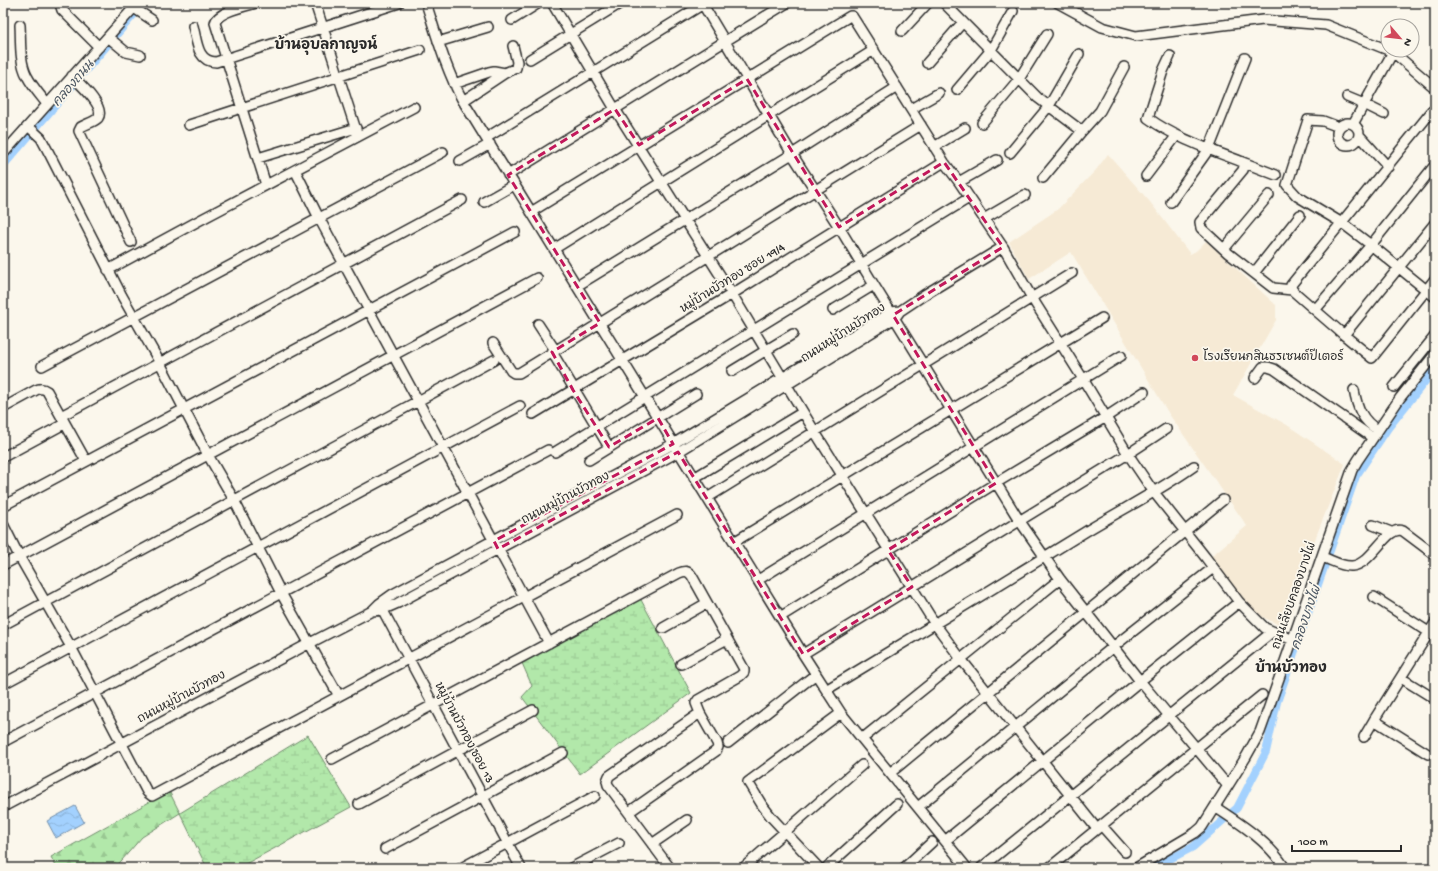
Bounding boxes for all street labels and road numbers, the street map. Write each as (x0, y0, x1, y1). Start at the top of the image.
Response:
street label: หมู่บ้านบัวทอง ซอย 19/4 (677, 238, 788, 317)
street label: ถนนหมู่บ้านบัวทอง (798, 299, 889, 367)
street label: ถนนหมู่บ้านบัวทอง (518, 467, 613, 528)
street label: ถนนเลียบคลองบางไผ่ (1270, 540, 1320, 652)
street label: ถนนหมู่บ้านบัวทอง (134, 666, 229, 727)
street label: หมู่บ้านบัวทอง ซอย 13 (430, 679, 498, 786)

